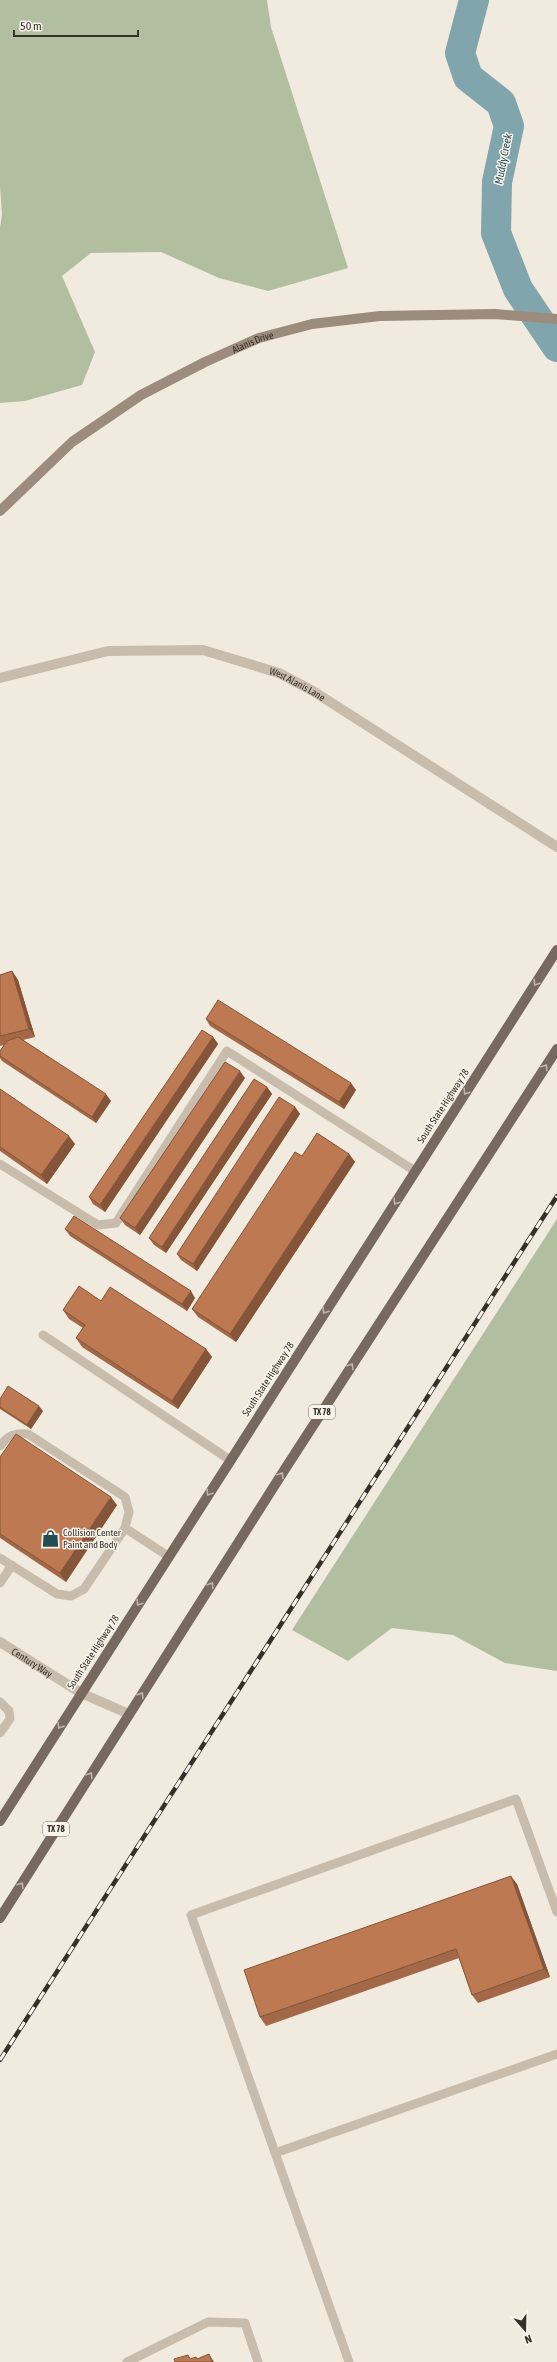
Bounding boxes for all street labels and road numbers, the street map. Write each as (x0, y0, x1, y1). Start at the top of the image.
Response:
street label: Alanis Drive (230, 329, 275, 355)
street label: West Alanis Lane (268, 665, 328, 703)
street label: South State Highway 78 (415, 1067, 471, 1145)
street label: South State Highway 78 (240, 1340, 296, 1418)
road number: TX 78 (309, 1405, 335, 1419)
street label: South State Highway 78 (65, 1613, 121, 1691)
street label: Century Way (10, 1645, 54, 1679)
road number: TX 78 (43, 1822, 69, 1836)

